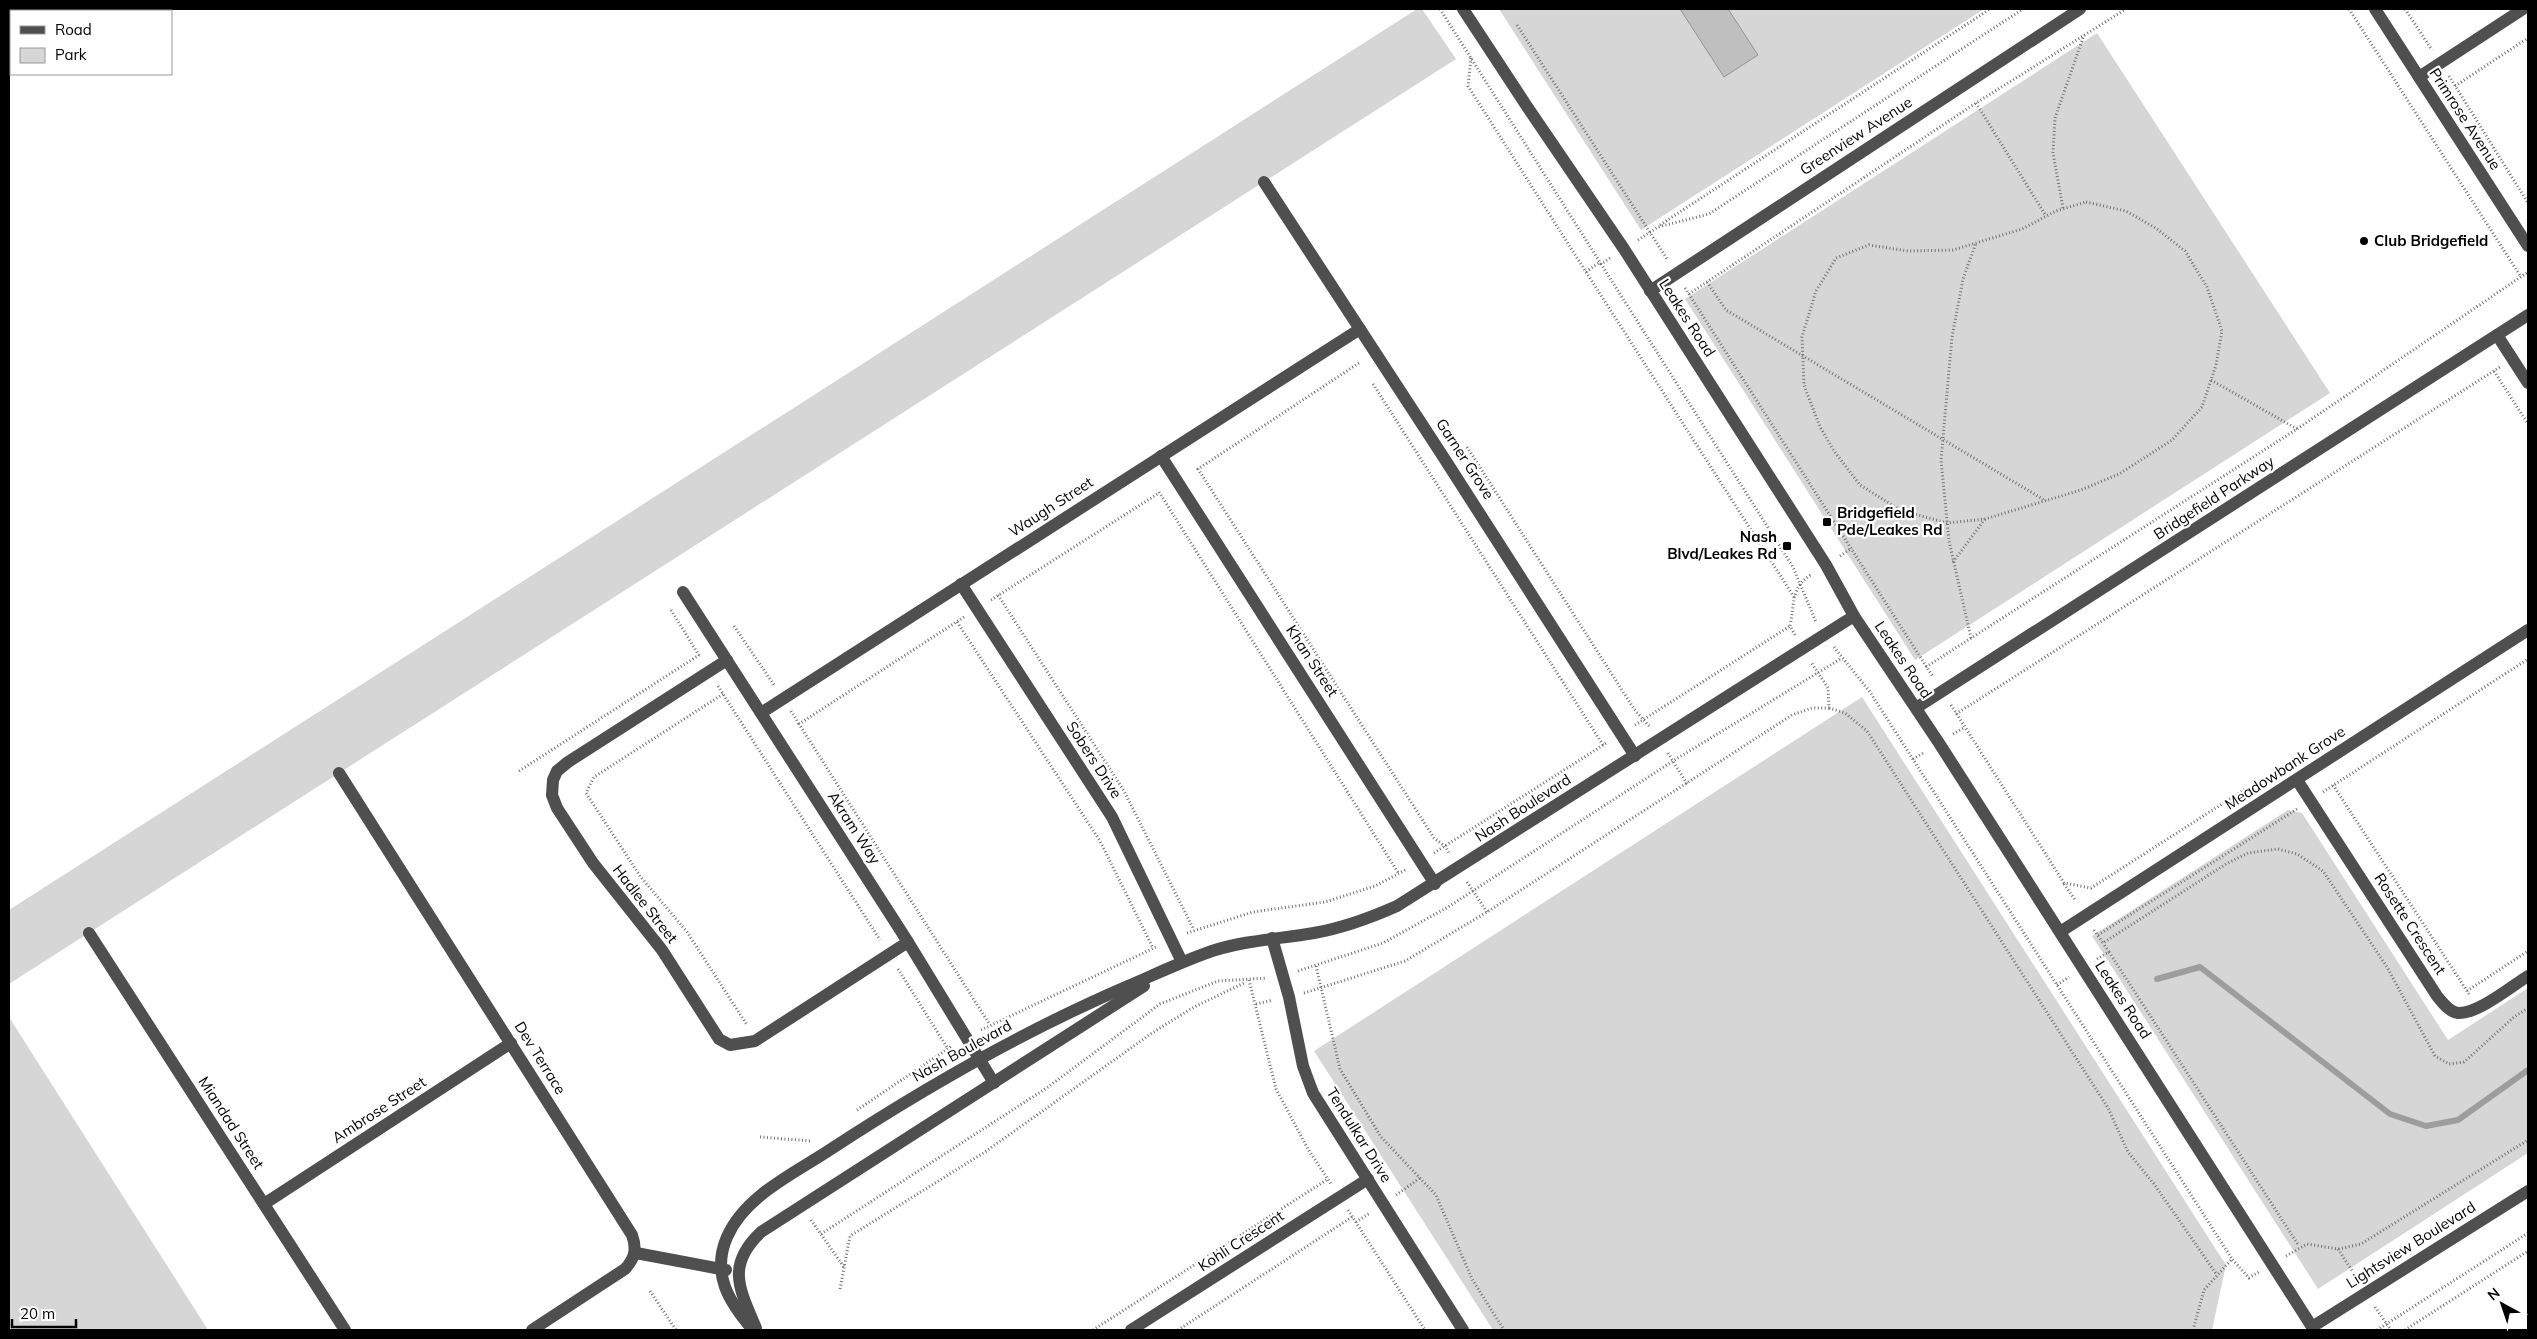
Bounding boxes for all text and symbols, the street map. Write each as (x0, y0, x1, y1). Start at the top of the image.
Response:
legend (10, 10, 172, 75)
text: Road (55, 20, 92, 39)
text: Park (55, 45, 87, 64)
street label: Primrose Avenue (2425, 64, 2505, 173)
street label: Greenview Avenue (1796, 92, 1915, 179)
place label: Club Bridgefield (2374, 231, 2488, 250)
marker: Club Bridgefield (2358, 235, 2370, 247)
street label: Leakes Road (1655, 275, 1720, 360)
street label: Garner Grove (1432, 415, 1499, 503)
street label: Bridgefield Parkway (2150, 452, 2278, 544)
street label: Waugh Street (1005, 472, 1096, 541)
place label: Bridgefield Pde/Leakes Rd (1837, 503, 1942, 539)
marker: Bridgefield Pde/Leakes Rd (1821, 516, 1833, 528)
place label: Nash Blvd/Leakes Rd (1667, 527, 1777, 563)
marker: Nash Blvd/Leakes Rd (1781, 540, 1793, 552)
street label: Leakes Road (1871, 617, 1936, 702)
street label: Khan Street (1282, 621, 1343, 700)
street label: Sobers Drive (1062, 718, 1126, 802)
street label: Meadowbank Grove (2221, 722, 2348, 814)
street label: Nash Boulevard (1471, 770, 1574, 846)
street label: Akram Way (824, 788, 885, 868)
street label: Hadlee Street (609, 860, 682, 947)
street label: Rosette Crescent (2370, 869, 2450, 978)
street label: Leakes Road (2091, 957, 2156, 1042)
street label: Nash Boulevard (909, 1015, 1015, 1086)
street label: Dev Terrace (511, 1018, 570, 1098)
street label: Ambrose Street (328, 1072, 429, 1147)
street label: Miandad Street (194, 1073, 268, 1173)
street label: Tendulkar Drive (1323, 1084, 1396, 1186)
street label: Lightsview Boulevard (2343, 1197, 2479, 1292)
street label: Kohli Crescent (1194, 1206, 1287, 1275)
north arrow (2477, 1279, 2527, 1329)
text: N (2484, 1284, 2503, 1304)
scale bar (12, 1296, 76, 1328)
text: 20 m (20, 1304, 55, 1323)

